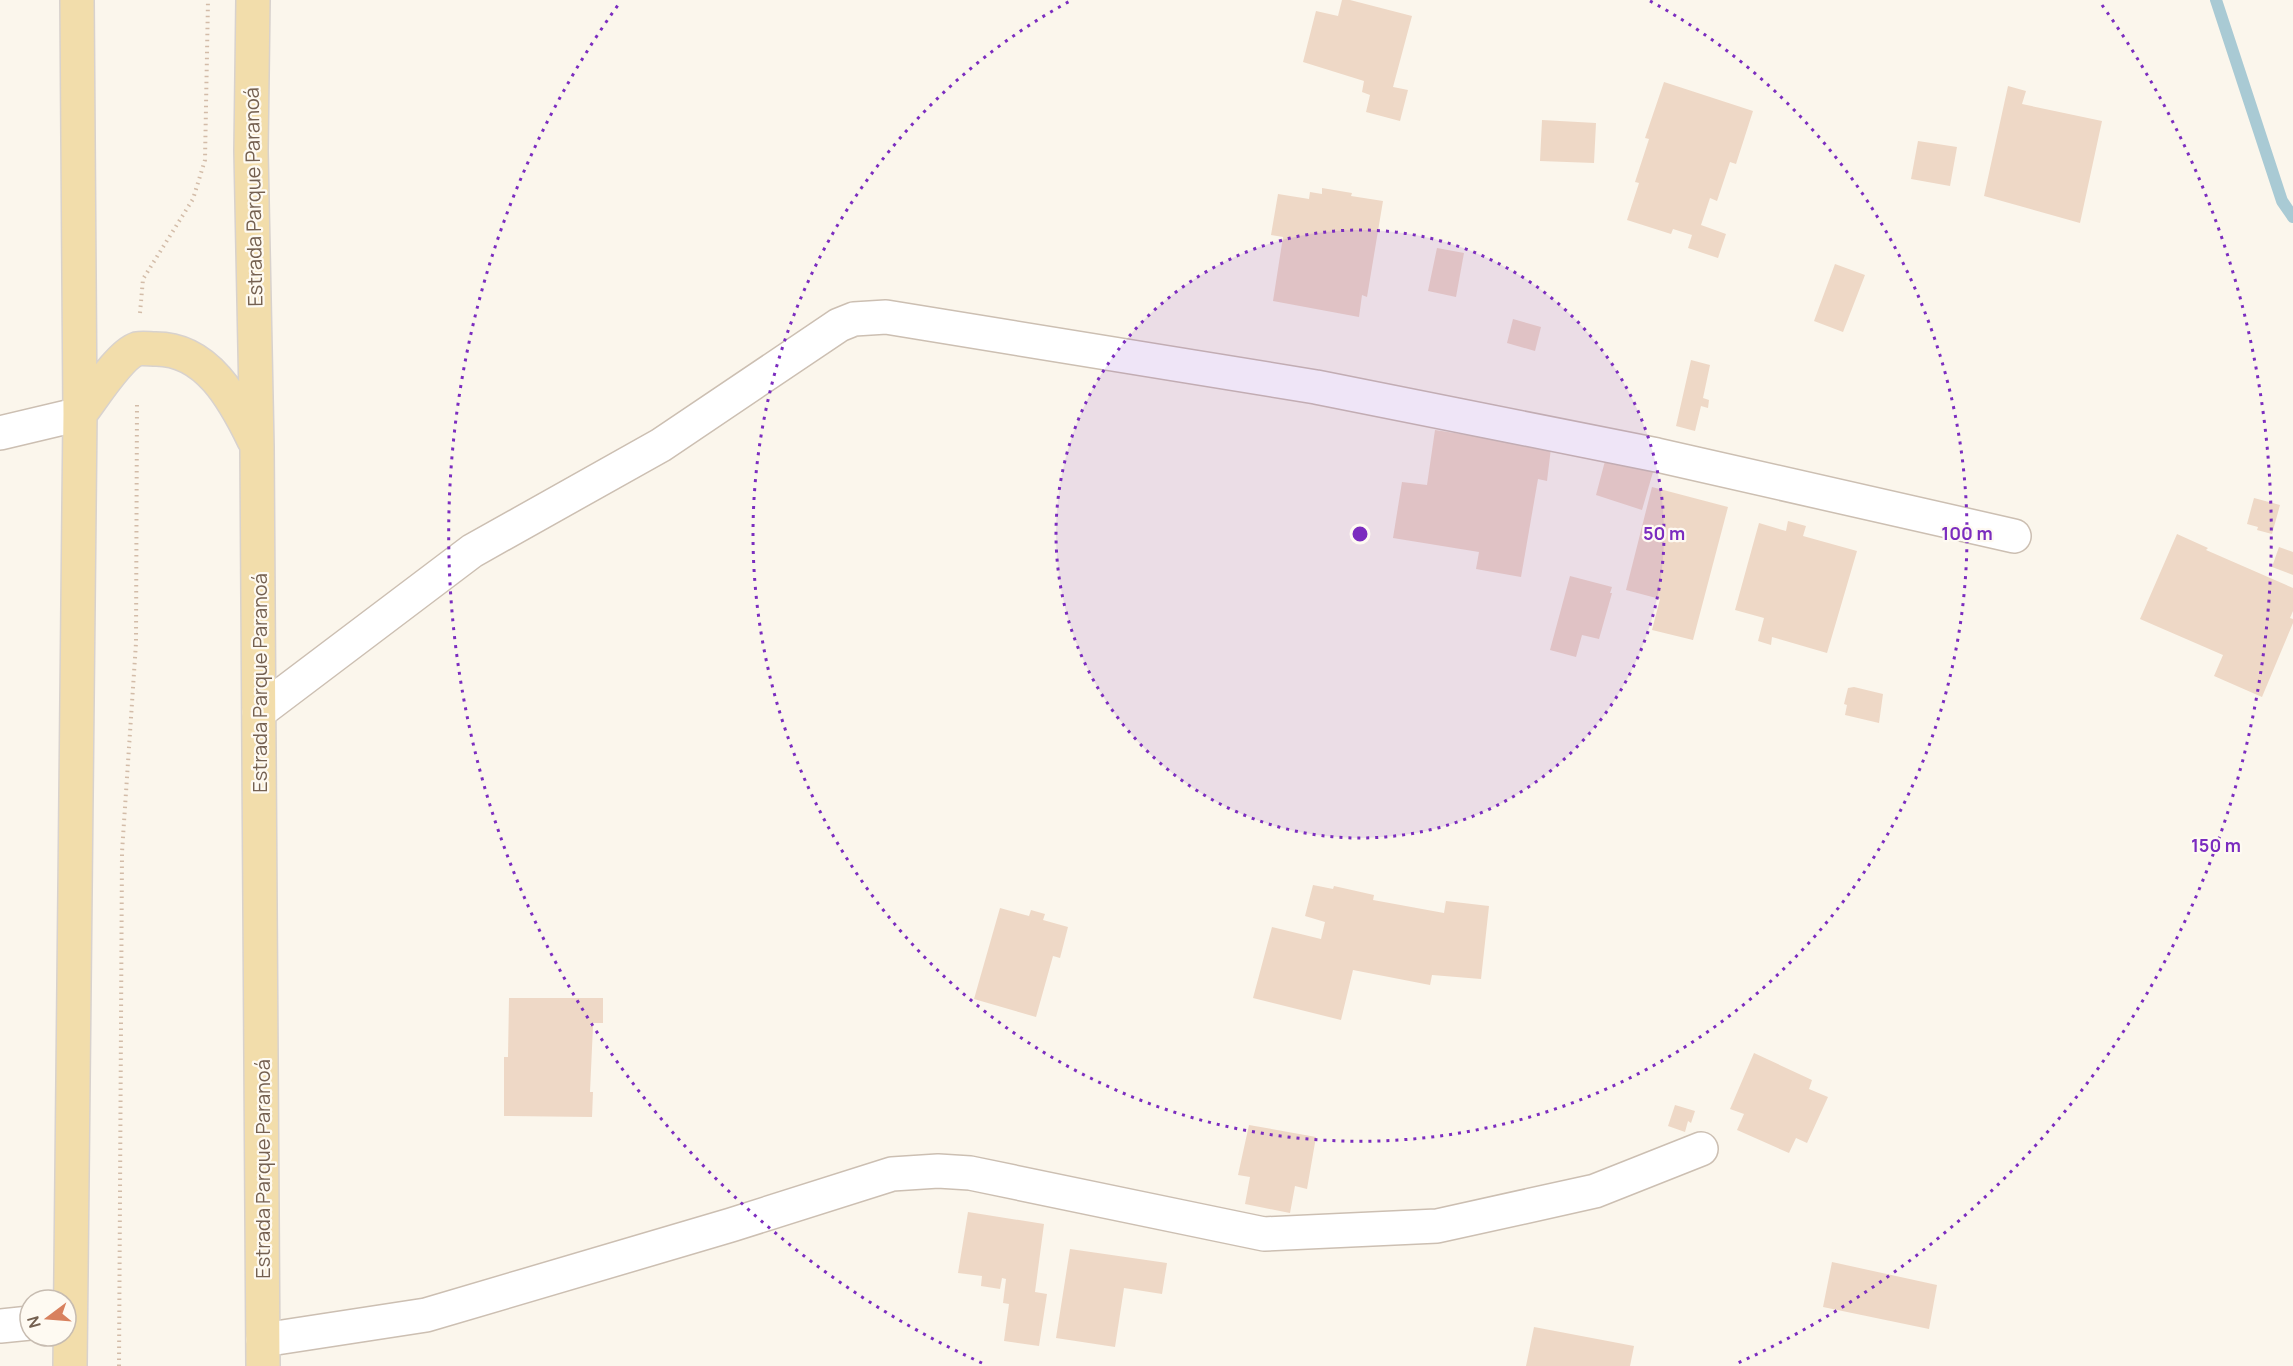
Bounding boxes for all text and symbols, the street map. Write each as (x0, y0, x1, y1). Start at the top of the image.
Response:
street label: Estrada Parque Paranoá (238, 87, 268, 307)
text: 50 m (1643, 521, 1685, 545)
text: 100 m (1941, 521, 1993, 545)
centre of rings (1350, 524, 1370, 544)
street label: Estrada Parque Paranoá (246, 573, 273, 793)
text: 150 m (2191, 833, 2241, 857)
street label: Estrada Parque Paranoá (249, 1059, 276, 1279)
north arrow (18, 1288, 78, 1348)
text: N (21, 1314, 46, 1331)

